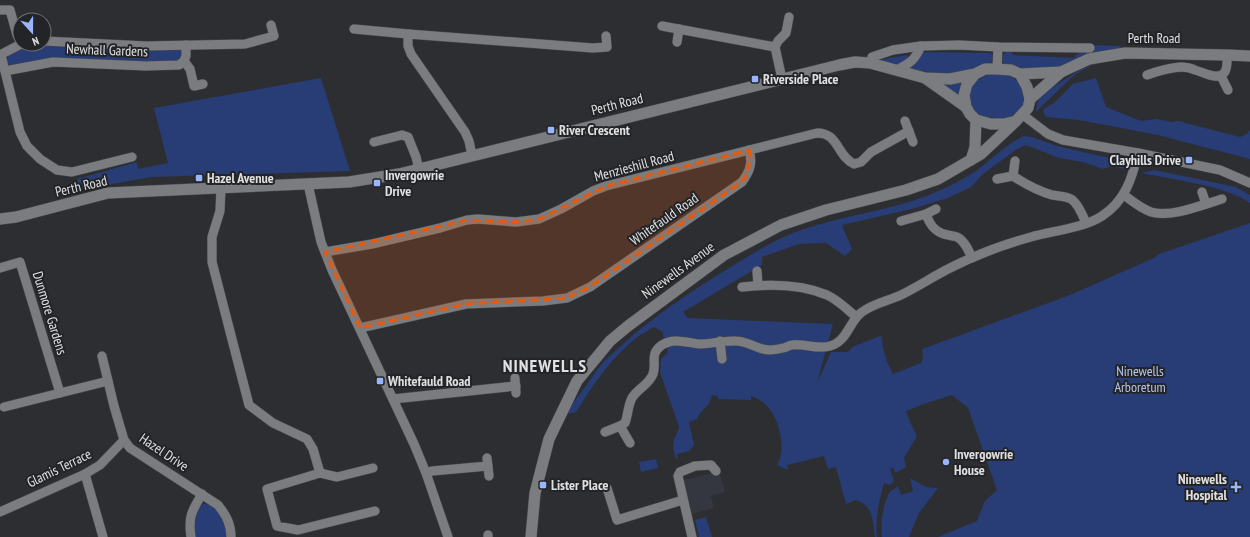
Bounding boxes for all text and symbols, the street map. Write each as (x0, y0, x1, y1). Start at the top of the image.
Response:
north arrow (12, 12, 52, 52)
street label: Perth Road (1128, 29, 1180, 47)
text: N (30, 34, 41, 49)
street label: Newhall Gardens (66, 40, 148, 60)
place label: Riverside Place (763, 70, 839, 88)
marker: Riverside Place (750, 74, 760, 84)
street label: Perth Road (589, 89, 645, 119)
place label: River Crescent (559, 121, 630, 139)
marker: River Crescent (546, 125, 556, 135)
street label: Menzieshill Road (592, 147, 676, 185)
place label: Clayhills Drive (1110, 151, 1181, 169)
marker: Clayhills Drive (1184, 155, 1194, 165)
place label: Invergowrie Drive (385, 166, 444, 200)
place label: Hazel Avenue (207, 169, 274, 187)
street label: Perth Road (53, 171, 109, 201)
marker: Hazel Avenue (194, 173, 204, 183)
marker: Invergowrie Drive (372, 178, 382, 188)
street label: Whitefauld Road (626, 189, 702, 249)
street label: Ninewells Avenue (638, 237, 718, 302)
street label: Dunmore Gardens (29, 269, 71, 357)
district label: NINEWELLS (503, 354, 587, 377)
park label: Ninewells Arboretum (1114, 362, 1166, 396)
place label: Whitefauld Road (387, 372, 471, 390)
marker: Whitefauld Road (375, 376, 385, 386)
street label: Hazel Drive (136, 429, 192, 475)
street label: Glamis Terrace (24, 445, 94, 491)
place label: Invergowrie House (954, 445, 1013, 479)
marker: Invergowrie House (941, 457, 951, 467)
place label: Ninewells Hospital (1178, 470, 1228, 504)
place label: Lister Place (551, 476, 609, 494)
marker: Lister Place (538, 480, 548, 490)
marker: Ninewells Hospital (1230, 481, 1242, 493)

